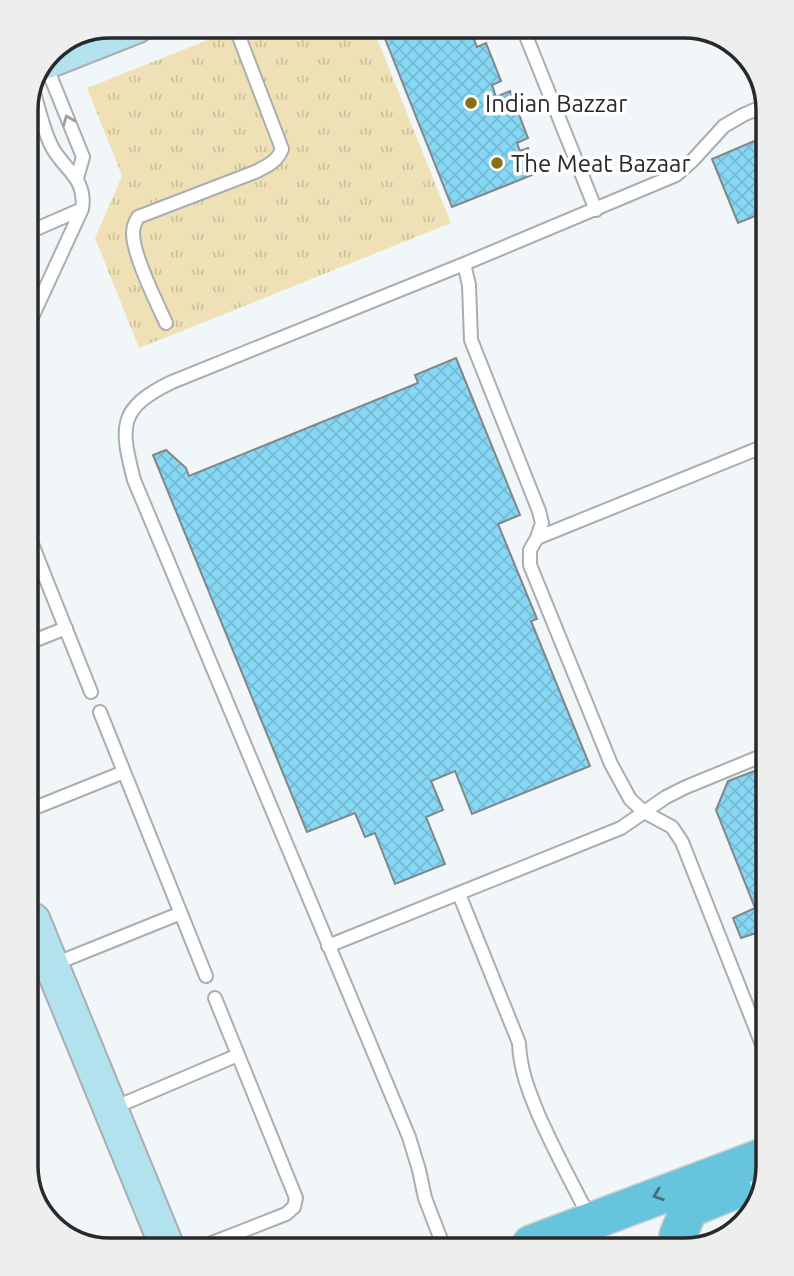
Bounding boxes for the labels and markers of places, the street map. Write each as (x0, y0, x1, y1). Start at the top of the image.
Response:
place label: Indian Bazzar (485, 90, 627, 117)
marker: Indian Bazzar (463, 95, 479, 111)
place label: The Meat Bazaar (511, 150, 691, 177)
marker: The Meat Bazaar (489, 155, 505, 171)

